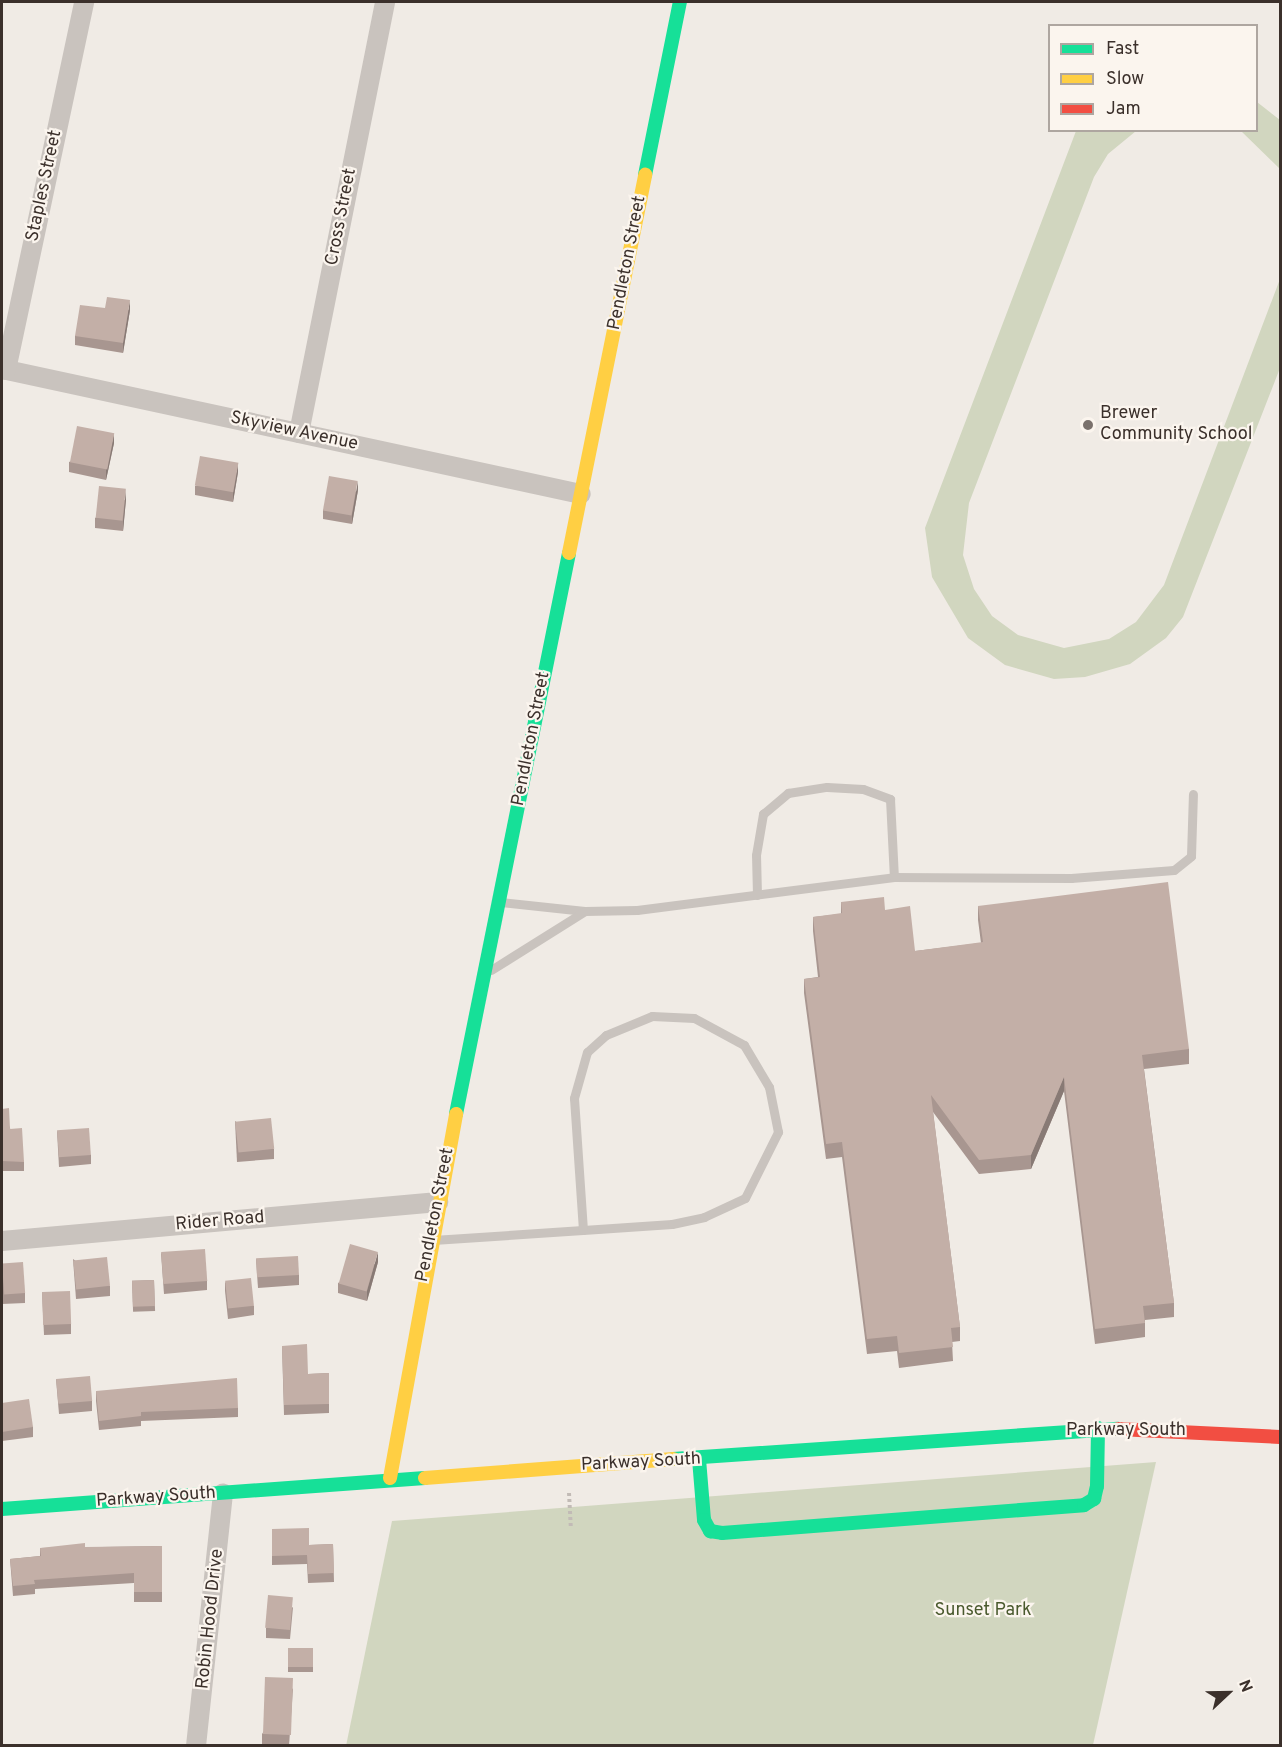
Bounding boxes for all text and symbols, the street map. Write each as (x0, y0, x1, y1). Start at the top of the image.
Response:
legend (1048, 24, 1258, 132)
text: Fast (1106, 38, 1139, 61)
text: Slow (1106, 68, 1144, 91)
text: Jam (1106, 98, 1141, 121)
street label: Staples Street (23, 128, 67, 244)
street label: Cross Street (322, 166, 362, 268)
street label: Pendleton Street (604, 194, 652, 332)
place label: Brewer Community School (1100, 404, 1253, 446)
street label: Skyview Avenue (228, 408, 360, 456)
marker: Brewer Community School (1081, 418, 1095, 432)
street label: Pendleton Street (508, 670, 556, 808)
street label: Pendleton Street (412, 1146, 460, 1284)
street label: Rider Road (175, 1207, 265, 1237)
street label: Parkway South (1066, 1420, 1186, 1442)
street label: Parkway South (581, 1449, 701, 1477)
street label: Parkway South (95, 1483, 217, 1513)
street label: Robin Hood Drive (193, 1548, 229, 1690)
park label: Sunset Park (934, 1600, 1032, 1622)
north arrow (1198, 1663, 1258, 1723)
text: N (1233, 1677, 1256, 1695)

